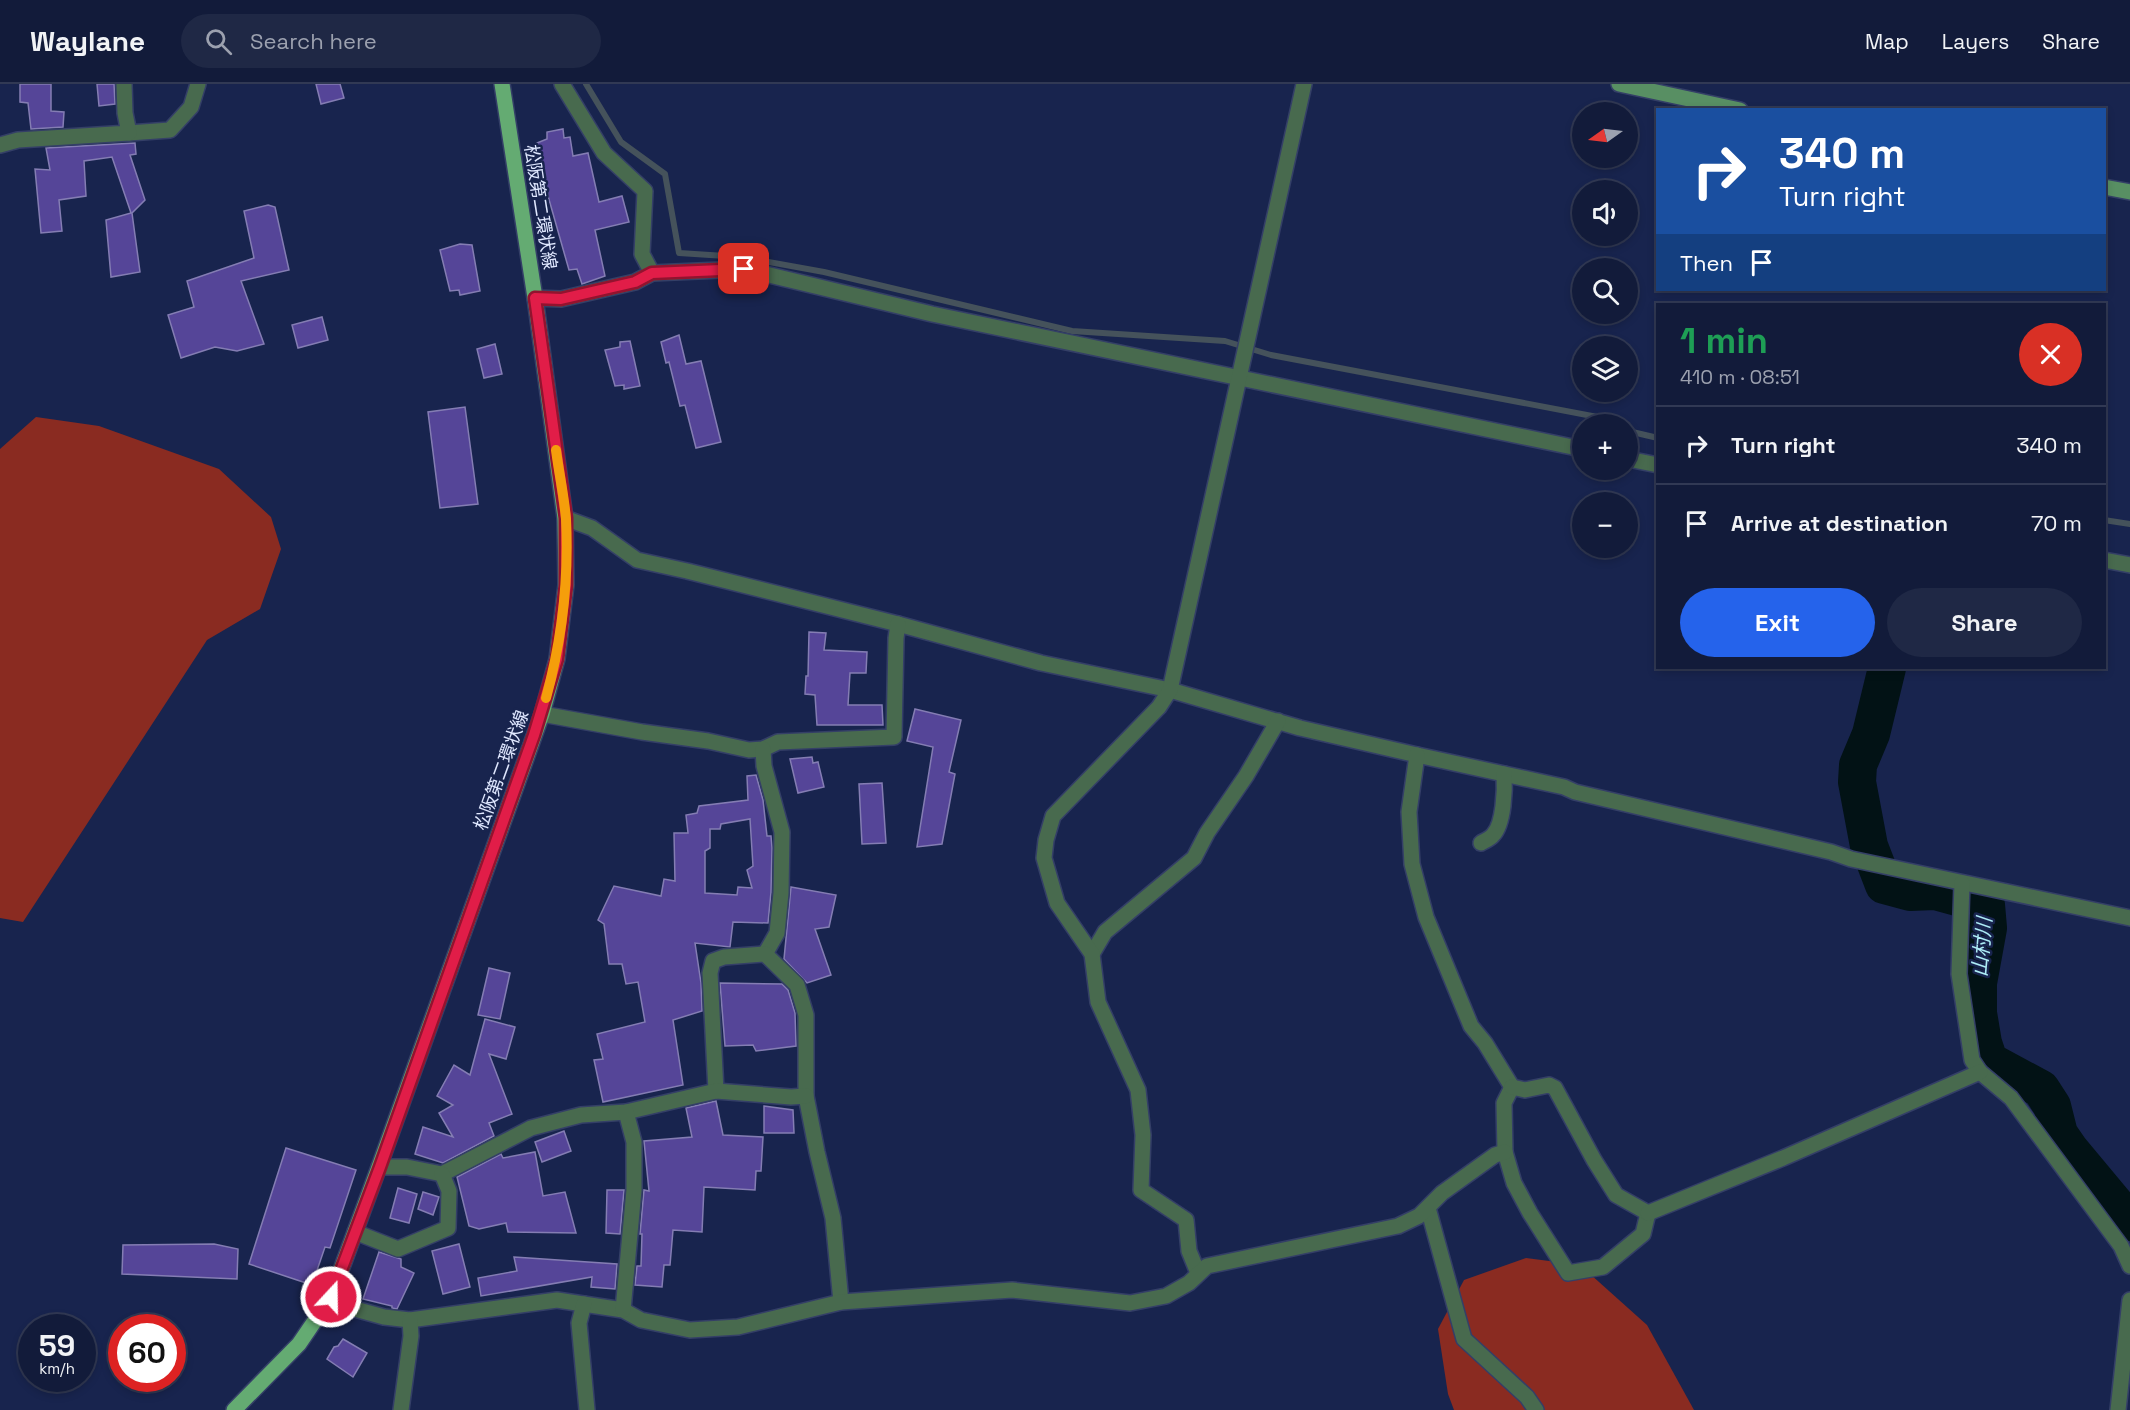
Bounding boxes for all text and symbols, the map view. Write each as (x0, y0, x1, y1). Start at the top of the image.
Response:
search box (181, 14, 601, 68)
text: Waylane (30, 23, 145, 59)
icon: search (202, 25, 235, 58)
text: Search here (250, 27, 377, 55)
text: Map (1865, 28, 1909, 55)
text: Layers (1942, 28, 2009, 55)
text: Share (2042, 28, 2100, 55)
north arrow (1572, 102, 1638, 168)
map controls (1572, 102, 1638, 558)
text: 340 m (1779, 127, 1905, 180)
icon: right (1680, 132, 1758, 210)
street label: 松阪第二環状線 (520, 143, 562, 271)
text: Turn right (1779, 179, 1906, 214)
button: sound (1572, 180, 1638, 246)
pin (718, 243, 769, 294)
icon: arrive (1745, 246, 1778, 279)
text: Then (1680, 249, 1733, 277)
icon: arrive (727, 252, 760, 285)
button: search (1572, 258, 1638, 324)
text: 1 min (1680, 318, 1768, 364)
button: close (2019, 323, 2082, 386)
button: layers (1572, 336, 1638, 402)
text: 410 m · 08:51 (1680, 364, 1800, 390)
button: + (1572, 414, 1638, 480)
icon: right (1680, 429, 1713, 462)
text: Turn right (1731, 431, 1836, 459)
text: 340 m (2016, 431, 2082, 459)
button: − (1572, 492, 1638, 558)
icon: arrive (1680, 507, 1713, 540)
text: Arrive at destination (1731, 509, 1948, 537)
text: 70 m (2031, 509, 2082, 537)
button: Exit (1680, 588, 1875, 657)
button: Share (1887, 588, 2082, 657)
street label: 松阪第二環状線 (469, 707, 533, 833)
water label: 山村川 (1966, 914, 1998, 978)
position arrow (299, 1265, 363, 1329)
speed limit sign: 60 (108, 1314, 186, 1392)
text: 59 (39, 1326, 75, 1365)
text: km/h (39, 1359, 75, 1378)

